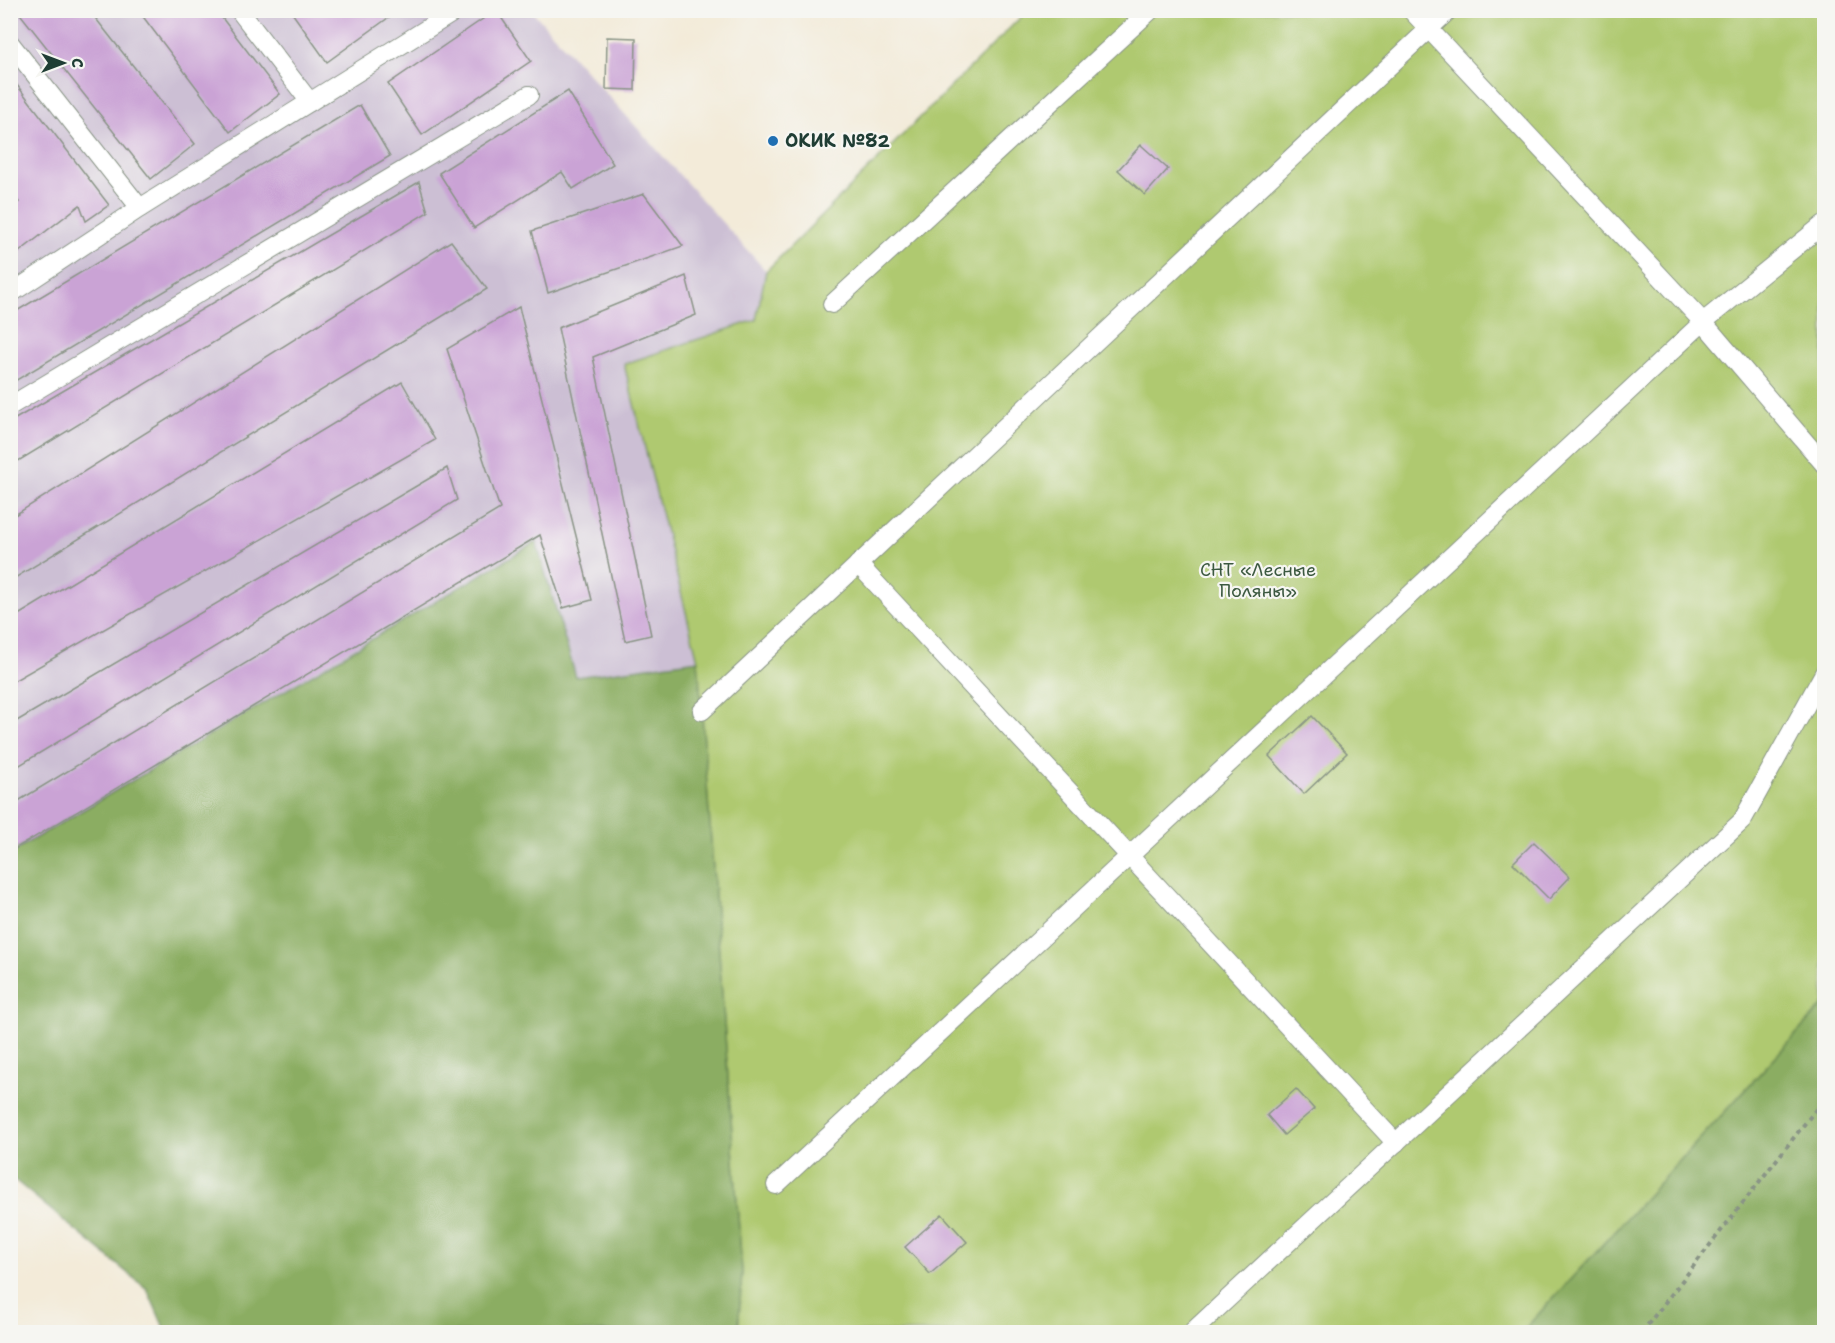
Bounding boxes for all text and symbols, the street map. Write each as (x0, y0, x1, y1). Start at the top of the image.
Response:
north arrow (33, 33, 93, 93)
text: С (67, 58, 88, 68)
place label: ОКИК №82 (785, 129, 890, 153)
marker: ОКИК №82 (766, 134, 780, 148)
park label: СНТ «Лесные Поляны» (1200, 558, 1316, 603)

